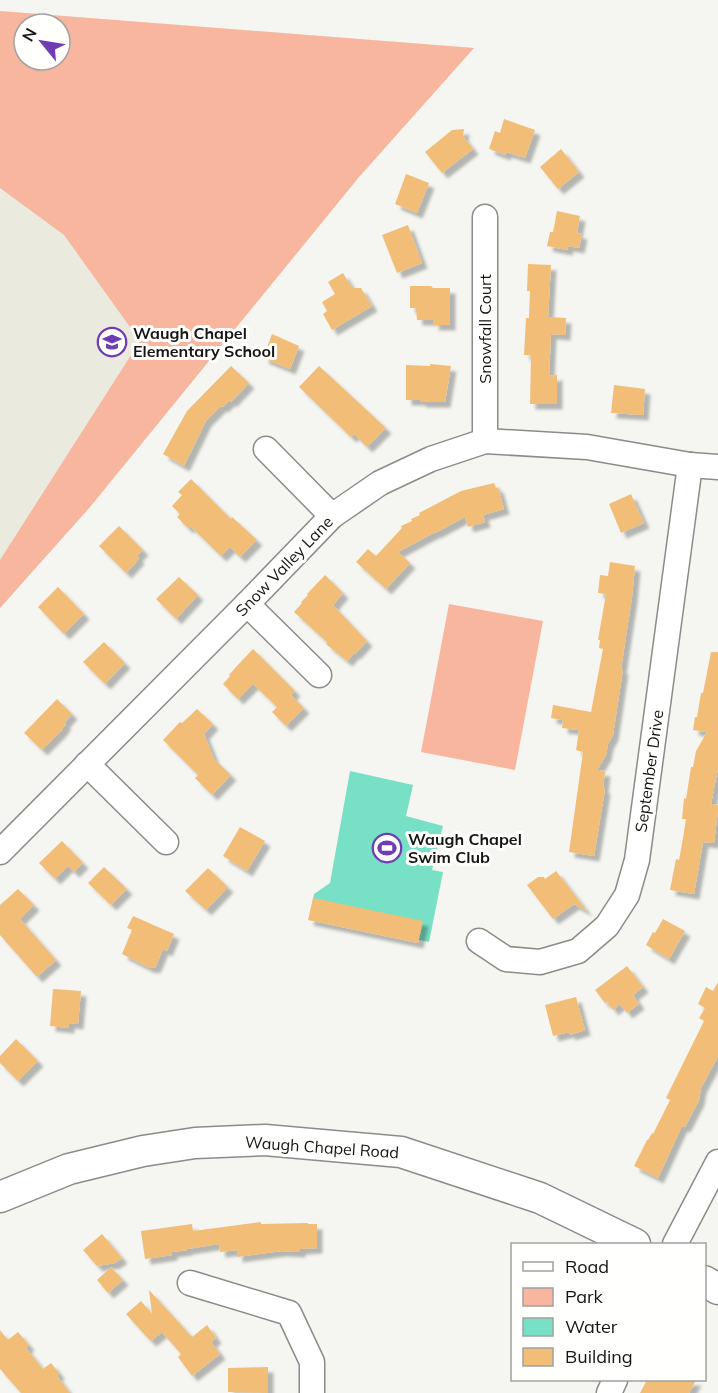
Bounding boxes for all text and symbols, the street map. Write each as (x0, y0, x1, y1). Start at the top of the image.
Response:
north arrow (12, 12, 72, 72)
text: N (17, 24, 41, 45)
street label: Snowfall Court (475, 274, 495, 384)
place label: Waugh Chapel Elementary School (133, 323, 275, 361)
school or university icon: Waugh Chapel Elementary School (96, 326, 128, 358)
street label: Snow Valley Lane (231, 512, 337, 620)
street label: September Drive (631, 709, 667, 833)
place label: Waugh Chapel Swim Club (408, 829, 522, 867)
sports icon: Waugh Chapel Swim Club (371, 832, 403, 864)
street label: Waugh Chapel Road (244, 1132, 400, 1162)
legend (511, 1243, 706, 1381)
text: Road (565, 1255, 609, 1278)
text: Park (565, 1285, 604, 1308)
text: Water (565, 1315, 618, 1338)
text: Building (565, 1345, 633, 1368)

